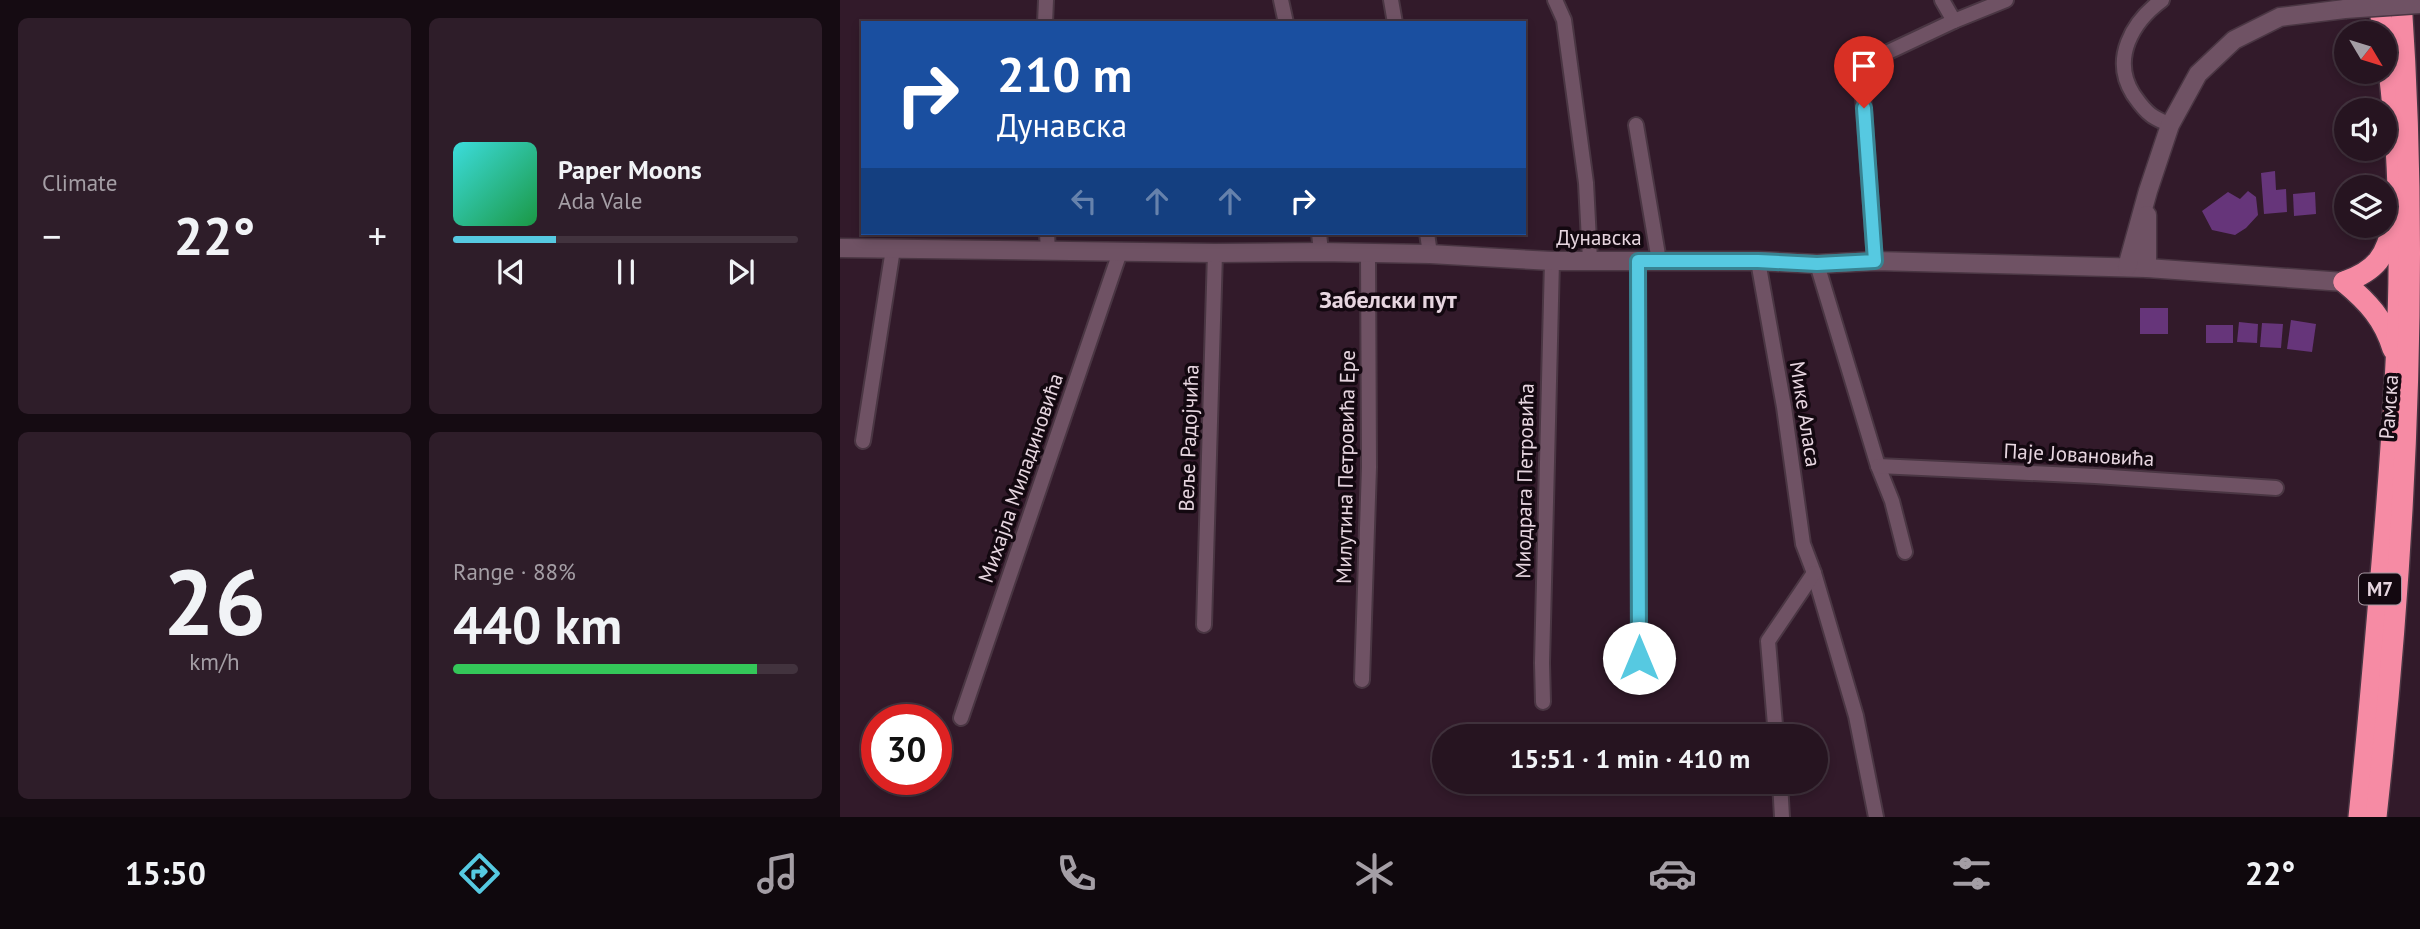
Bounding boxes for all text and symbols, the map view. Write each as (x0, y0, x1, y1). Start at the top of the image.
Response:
north arrow (2334, 21, 2398, 84)
map controls (2334, 21, 2397, 238)
pin (1834, 36, 1894, 108)
text: 210 m (997, 42, 1132, 106)
icon: arrive (1845, 47, 1883, 85)
icon: right (882, 49, 973, 140)
button: sound (2334, 98, 2397, 161)
text: Дунавска (997, 104, 1127, 146)
text: Paper Moons (558, 153, 702, 186)
text: Climate (42, 168, 117, 197)
button: layers (2334, 175, 2397, 238)
icon: left (1065, 182, 1103, 220)
icon: ahead (1138, 182, 1176, 220)
icon: ahead (1211, 182, 1249, 220)
icon: right (1284, 182, 1322, 220)
text: Ada Vale (558, 186, 642, 215)
text: 22° (174, 202, 255, 269)
text: − (42, 211, 61, 260)
text: + (368, 211, 387, 260)
street label: Дунавска (1556, 224, 1642, 251)
icon: previous (492, 253, 530, 291)
icon: pause (607, 253, 645, 291)
icon: next (722, 253, 760, 291)
district label: Забелски пут (1319, 284, 1458, 315)
street label: Милутина Петровића Ере (1330, 350, 1361, 584)
street label: Мике Аласа (1784, 359, 1827, 469)
street label: Веље Радојчића (1172, 364, 1205, 512)
street label: Михајла Миладиновића (972, 370, 1069, 586)
street label: Рамска (2373, 374, 2404, 440)
street label: Миодрага Петровића (1509, 383, 1540, 579)
street label: Паје Јовановића (2003, 437, 2155, 472)
text: 26 (163, 542, 266, 660)
text: Range · 88% (453, 557, 576, 586)
road number: M7 (2359, 574, 2401, 604)
text: 440 km (453, 591, 622, 658)
position arrow (1602, 621, 1676, 695)
text: km/h (189, 647, 240, 676)
speed limit sign: 30 (861, 704, 952, 795)
text: 15:51 · 1 min · 410 m (1510, 742, 1750, 775)
icon: directions (455, 849, 504, 898)
icon: music (753, 849, 802, 898)
icon: phone (1052, 849, 1101, 898)
icon: climate (1350, 849, 1399, 898)
icon: car (1648, 849, 1697, 898)
icon: filters (1947, 849, 1996, 898)
text: 15:50 (125, 852, 206, 894)
text: 22° (2245, 852, 2295, 894)

